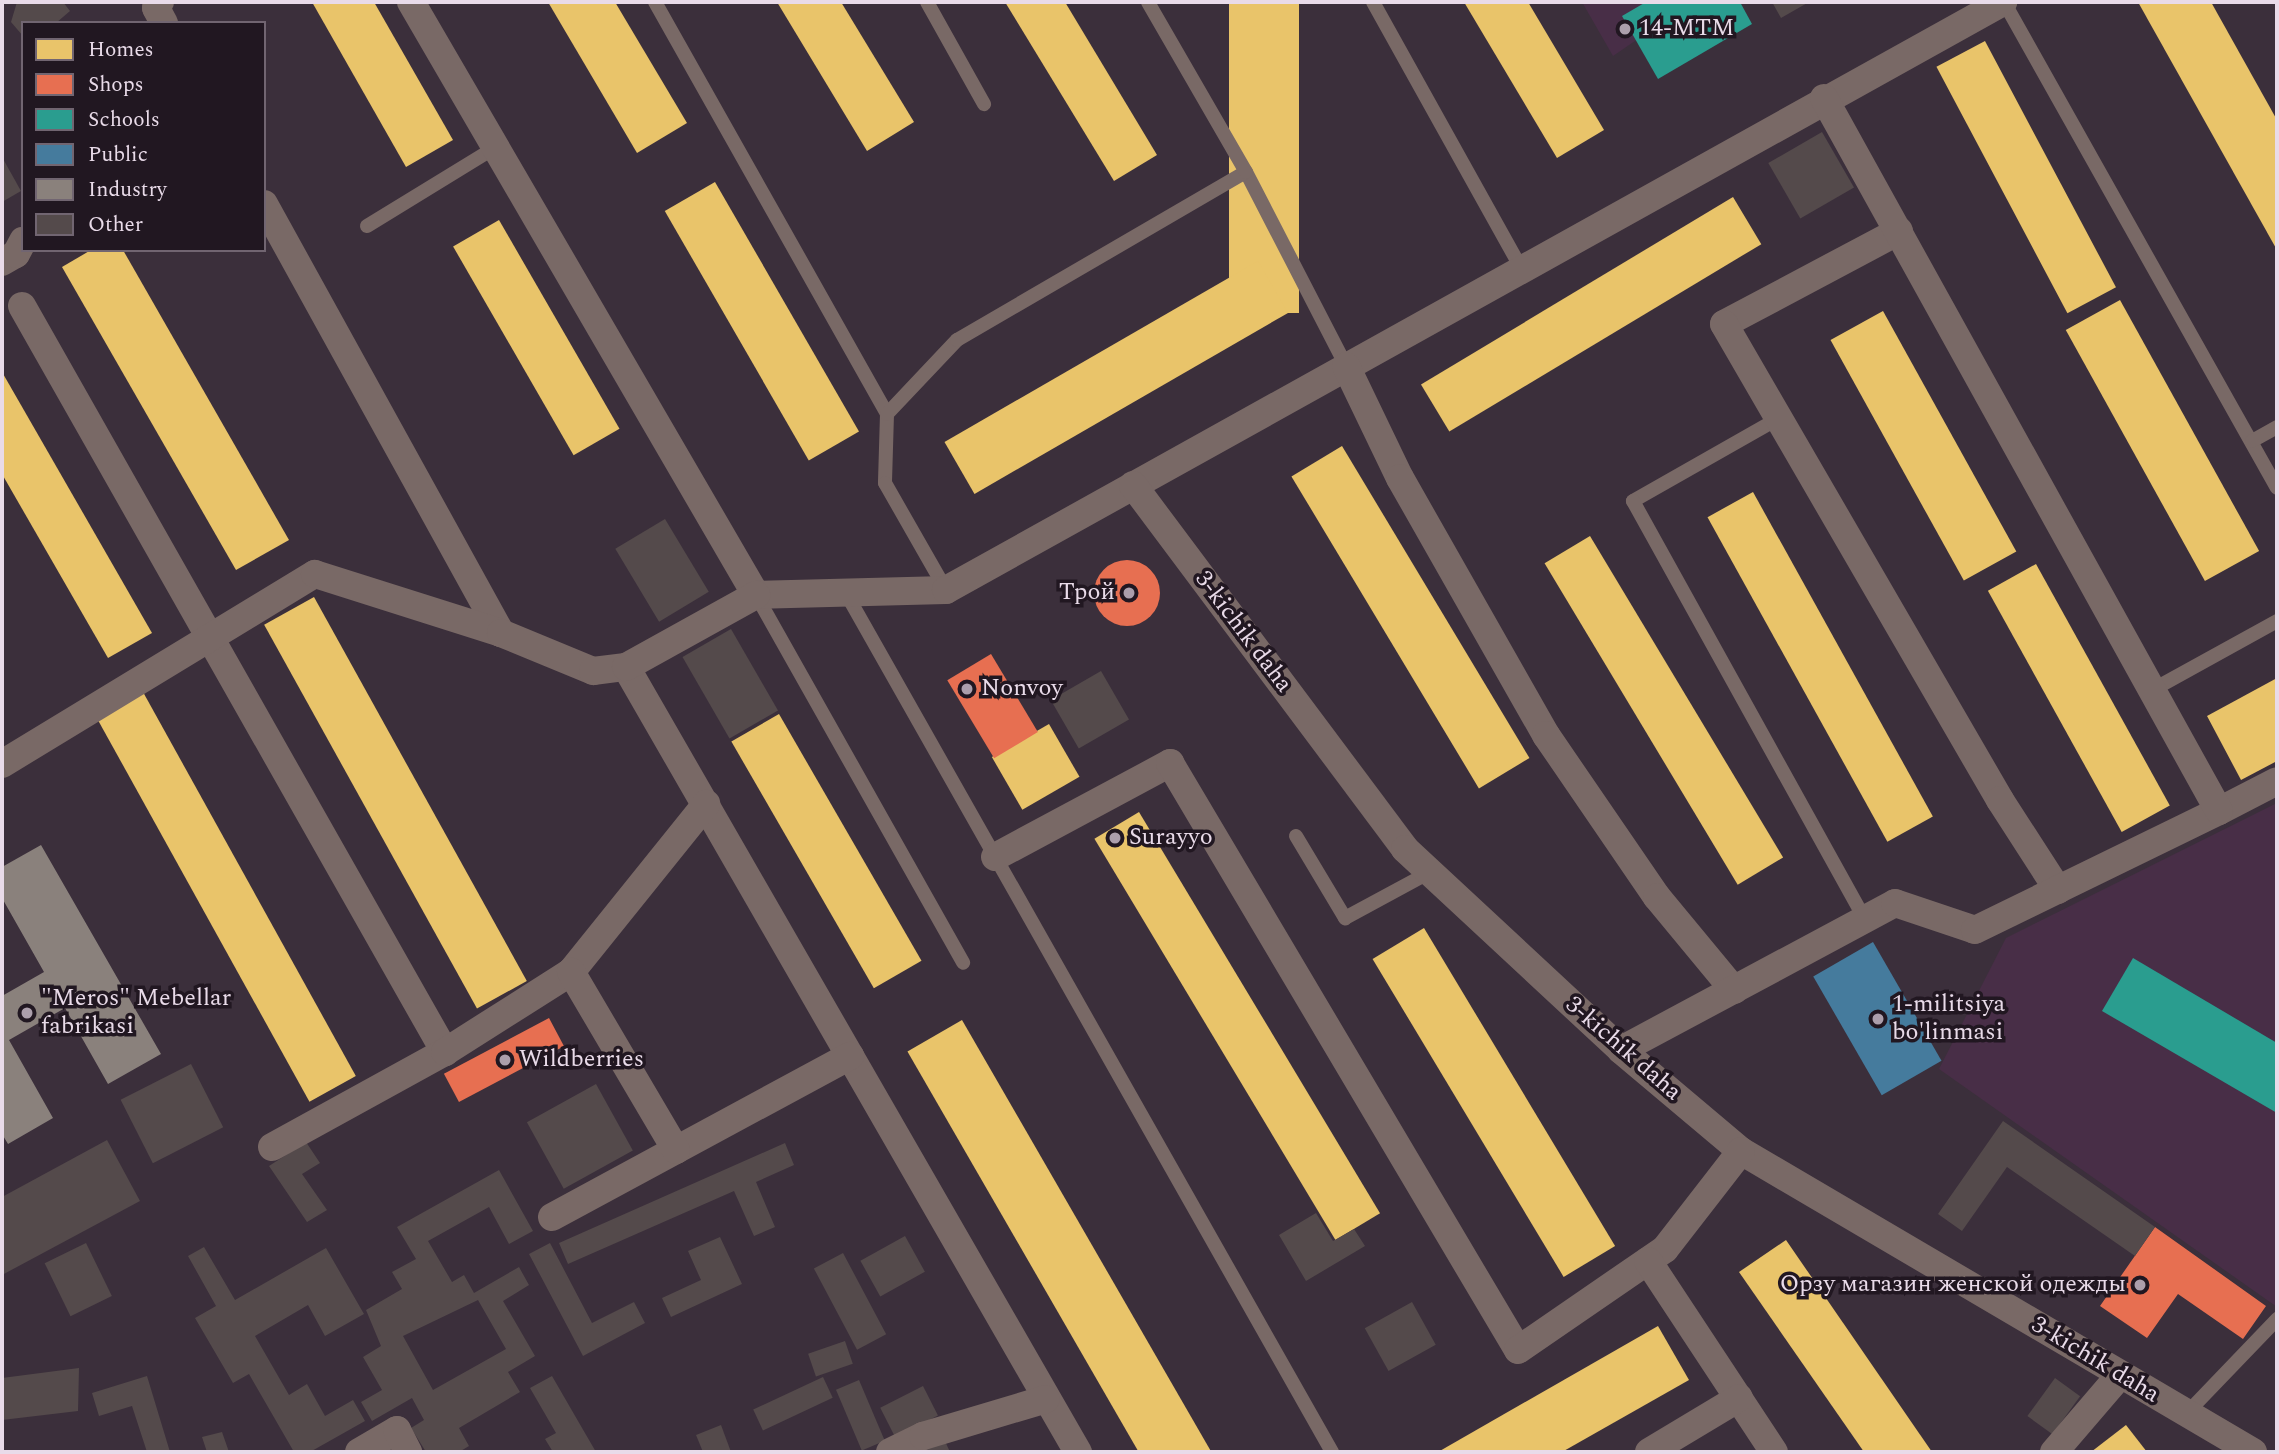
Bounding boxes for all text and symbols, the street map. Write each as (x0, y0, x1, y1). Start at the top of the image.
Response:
place label: 14-МТМ (1639, 15, 1734, 43)
legend (21, 21, 266, 252)
marker: 14-МТМ (1617, 21, 1633, 37)
text: Homes (88, 34, 154, 66)
text: Shops (88, 69, 144, 101)
text: Schools (88, 104, 160, 136)
text: Public (88, 139, 148, 171)
text: Industry (88, 174, 167, 206)
text: Other (88, 209, 143, 241)
street label: 3-kichik daha (1188, 566, 1298, 698)
place label: Трой (1059, 579, 1115, 607)
marker: Трой (1121, 585, 1137, 601)
place label: Nonvoy (981, 675, 1063, 703)
marker: Nonvoy (959, 681, 975, 697)
place label: Surayyo (1129, 824, 1213, 852)
marker: Surayyo (1107, 830, 1123, 846)
place label: "Meros" Mebellar fabrikasi (41, 985, 231, 1041)
street label: 3-kichik daha (1559, 991, 1687, 1107)
place label: 1-militsiya bo'linmasi (1892, 991, 2005, 1047)
marker: "Meros" Mebellar fabrikasi (19, 1005, 35, 1021)
marker: 1-militsiya bo'linmasi (1870, 1011, 1886, 1027)
place label: Wildberries (519, 1046, 644, 1074)
marker: Wildberries (497, 1052, 513, 1068)
place label: Орзу магазин женской одежды (1780, 1271, 2126, 1299)
marker: Орзу магазин женской одежды (2132, 1277, 2148, 1293)
street label: 3-kichik daha (2026, 1310, 2164, 1410)

